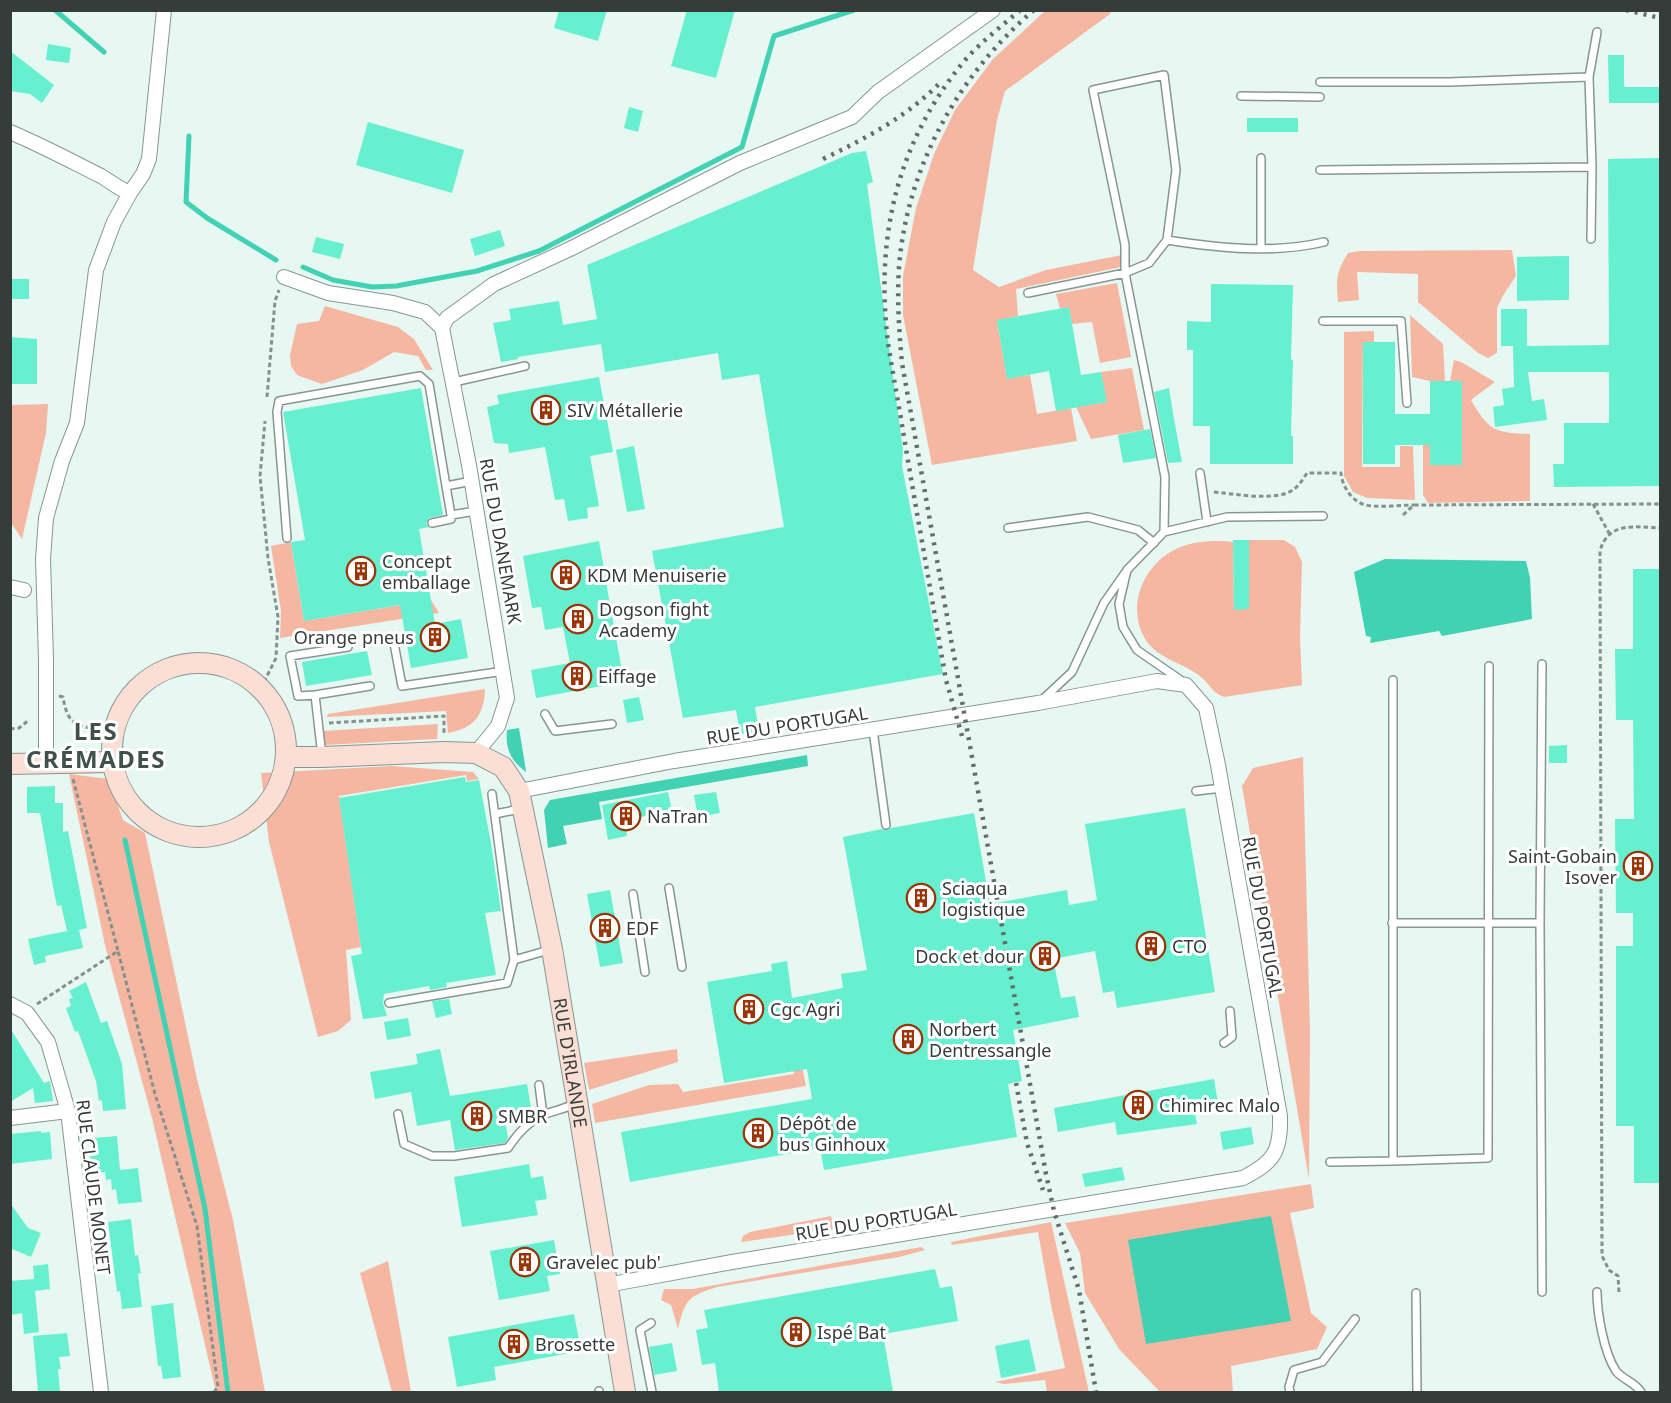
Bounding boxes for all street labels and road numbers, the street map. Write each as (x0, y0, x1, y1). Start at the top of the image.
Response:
street label: RUE DU DANEMARK (475, 456, 528, 627)
street label: RUE DU PORTUGAL (704, 700, 870, 750)
street label: RUE DU PORTUGAL (1237, 834, 1289, 1000)
street label: RUE D'IRLANDE (548, 996, 593, 1129)
street label: RUE CLAUDE MONET (71, 1098, 117, 1276)
street label: RUE DU PORTUGAL (793, 1196, 959, 1246)

